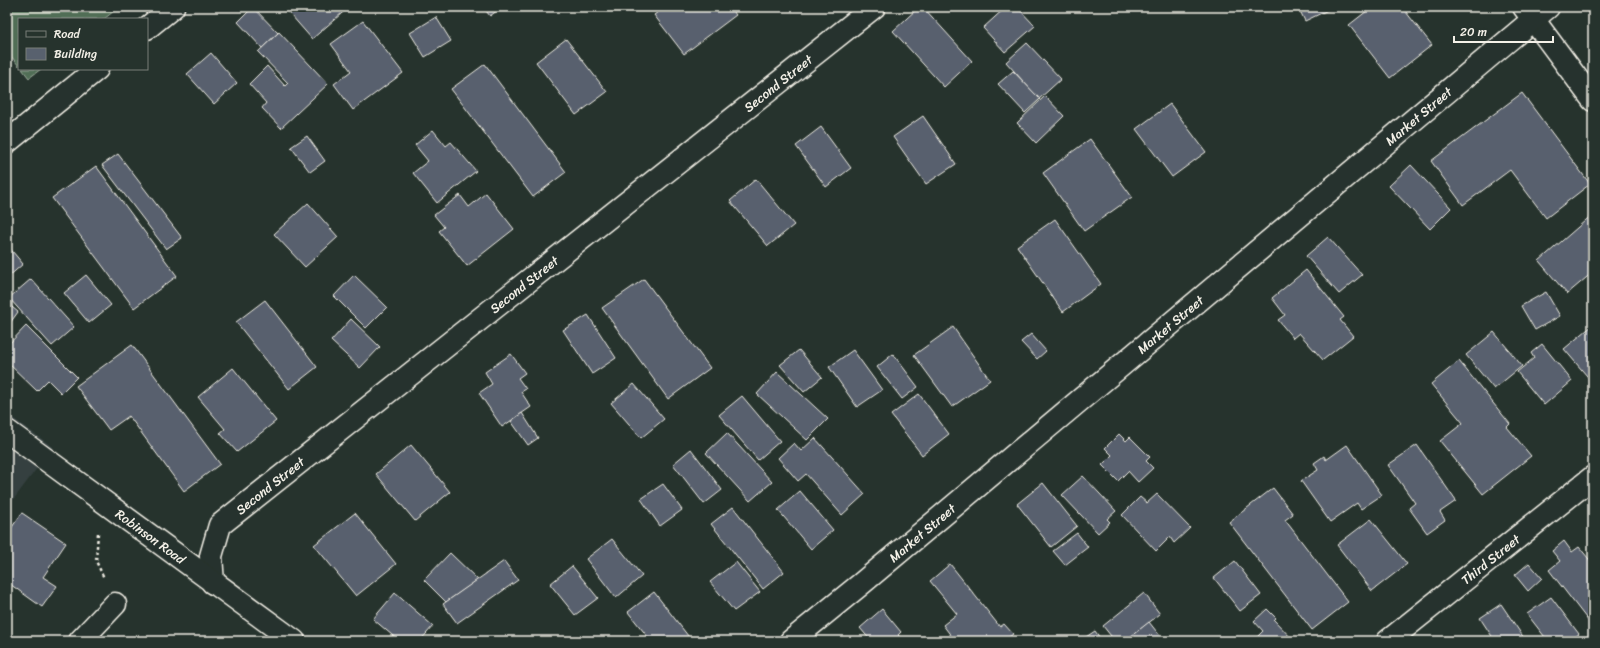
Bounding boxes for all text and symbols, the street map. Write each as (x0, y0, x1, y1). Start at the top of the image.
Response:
legend (18, 18, 148, 70)
scale bar (1454, 18, 1553, 44)
text: 20 m (1460, 21, 1487, 43)
text: Road (54, 23, 81, 45)
text: Building (54, 43, 97, 65)
street label: Second Street (738, 48, 818, 118)
street label: Market Street (1379, 80, 1458, 151)
street label: Second Street (484, 249, 564, 319)
street label: Market Street (1131, 289, 1210, 360)
street label: Second Street (230, 450, 310, 520)
street label: Market Street (883, 497, 961, 568)
street label: Robinson Road (111, 503, 192, 570)
street label: Third Street (1455, 528, 1526, 590)

